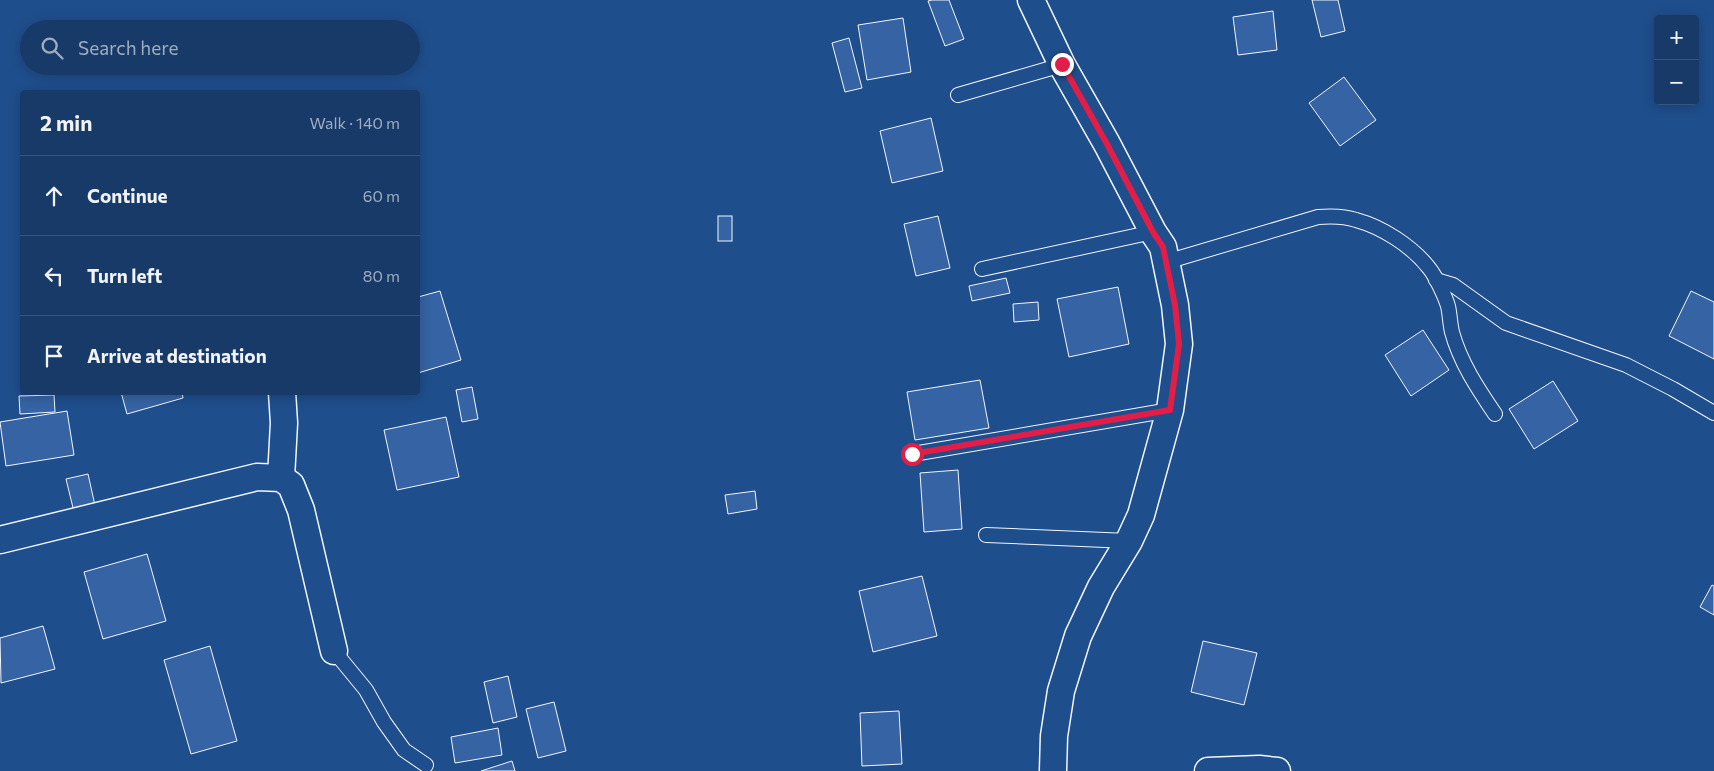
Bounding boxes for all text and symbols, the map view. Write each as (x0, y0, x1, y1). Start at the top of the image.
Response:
map controls (1654, 15, 1699, 105)
button: + (1654, 15, 1699, 60)
search box (20, 20, 420, 75)
icon: search (38, 34, 66, 62)
text: Search here (78, 36, 178, 59)
route end (1051, 53, 1074, 76)
button: − (1654, 60, 1699, 105)
text: 2 min (40, 110, 92, 135)
text: Walk · 140 m (310, 113, 400, 132)
icon: ahead (40, 182, 68, 210)
text: Continue (87, 184, 167, 207)
text: 60 m (363, 186, 400, 205)
icon: left (40, 262, 68, 290)
text: Turn left (87, 264, 162, 287)
text: 80 m (363, 266, 400, 285)
icon: arrive (40, 342, 68, 370)
text: Arrive at destination (87, 344, 267, 367)
route start (901, 443, 924, 466)

